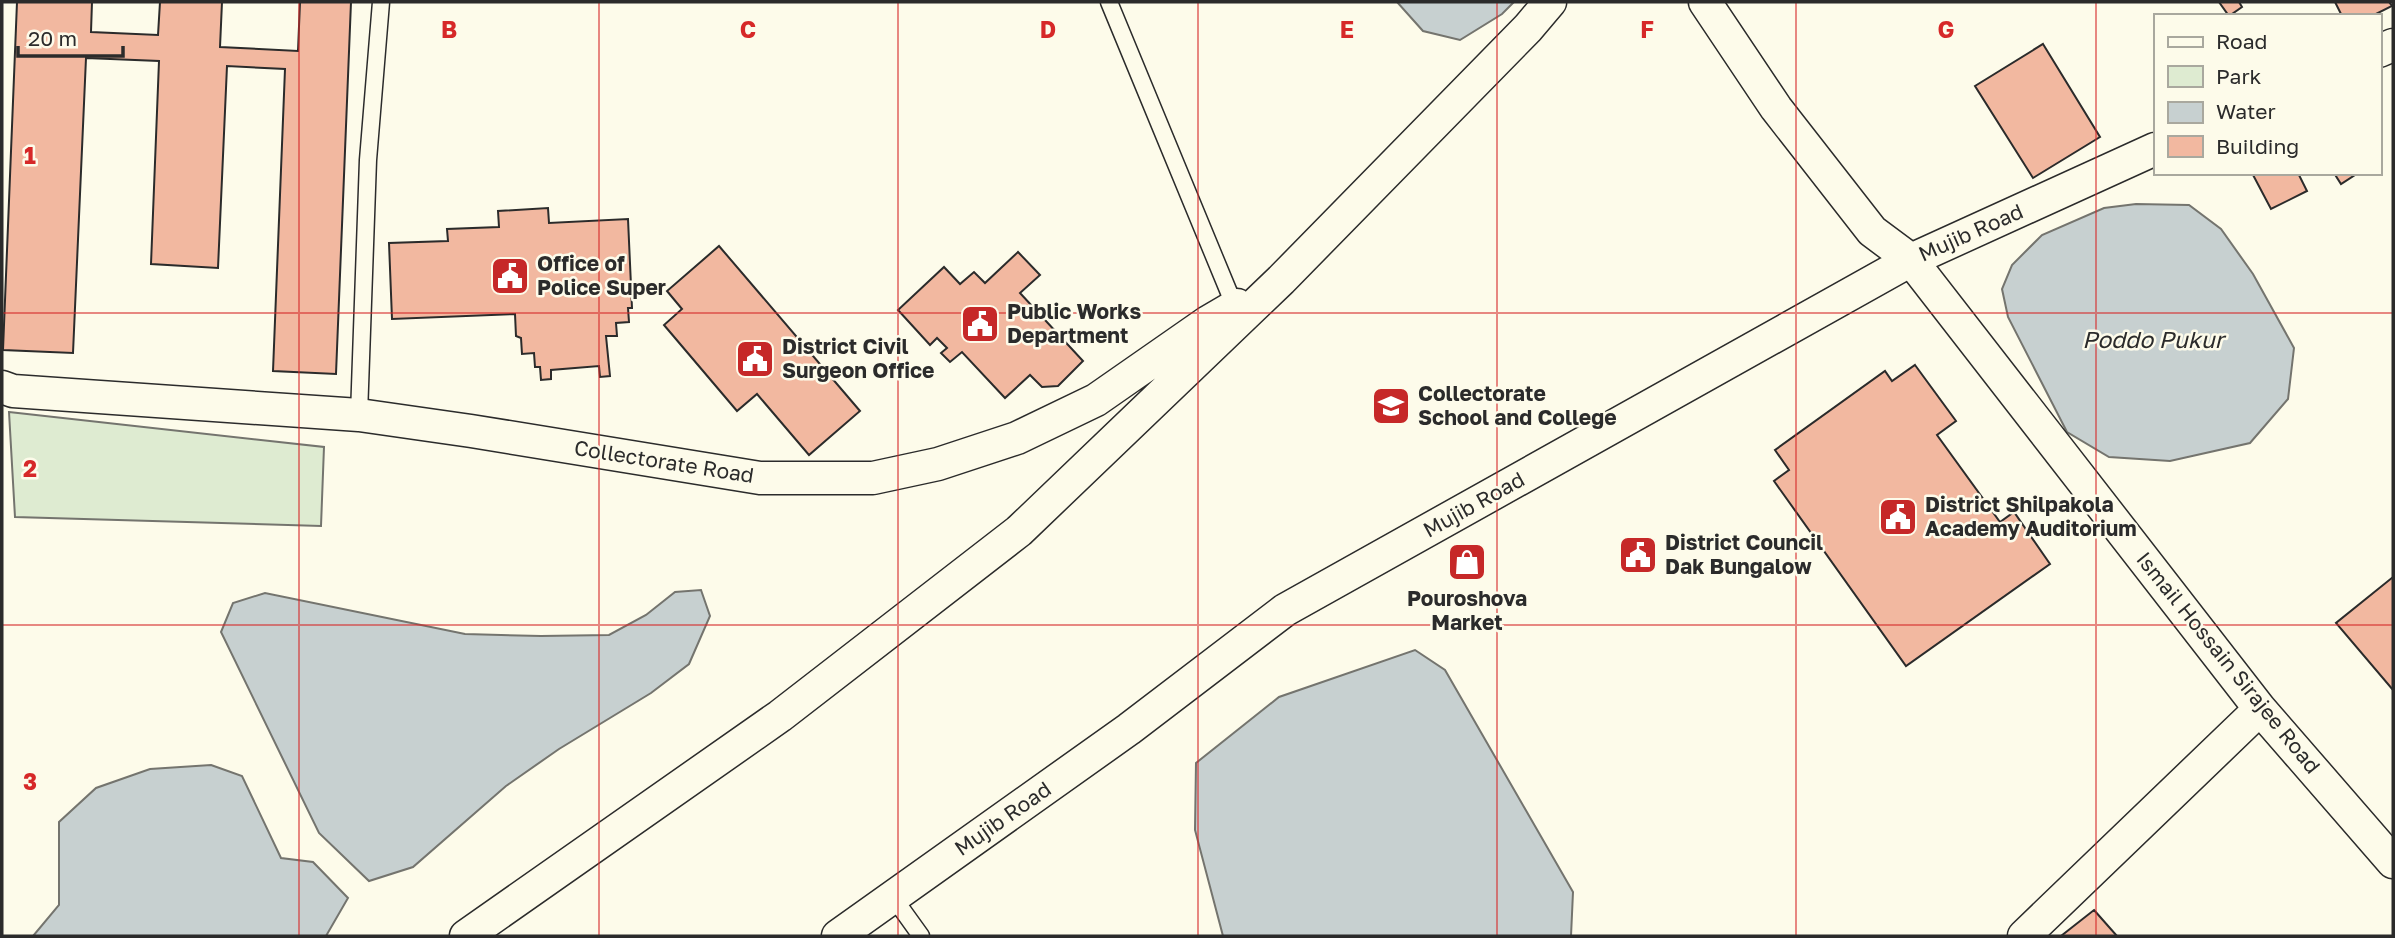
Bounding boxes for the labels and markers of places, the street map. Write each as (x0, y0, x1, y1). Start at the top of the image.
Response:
place label: Office of Police Super (537, 250, 666, 300)
public building icon: Office of Police Super (489, 255, 531, 297)
place label: Public Works Department (1007, 298, 1141, 348)
public building icon: Public Works Department (959, 303, 1001, 345)
place label: District Civil Surgeon Office (782, 333, 934, 383)
public building icon: District Civil Surgeon Office (734, 338, 776, 380)
place label: Collectorate School and College (1418, 380, 1617, 430)
school or university icon: Collectorate School and College (1370, 385, 1412, 427)
place label: District Shilpakola Academy Auditorium (1925, 491, 2137, 541)
public building icon: District Shilpakola Academy Auditorium (1877, 496, 1919, 538)
place label: District Council Dak Bungalow (1665, 529, 1823, 579)
public building icon: District Council Dak Bungalow (1617, 534, 1659, 576)
shop icon: Pouroshova Market (1446, 541, 1488, 583)
place label: Pouroshova Market (1407, 585, 1527, 635)

